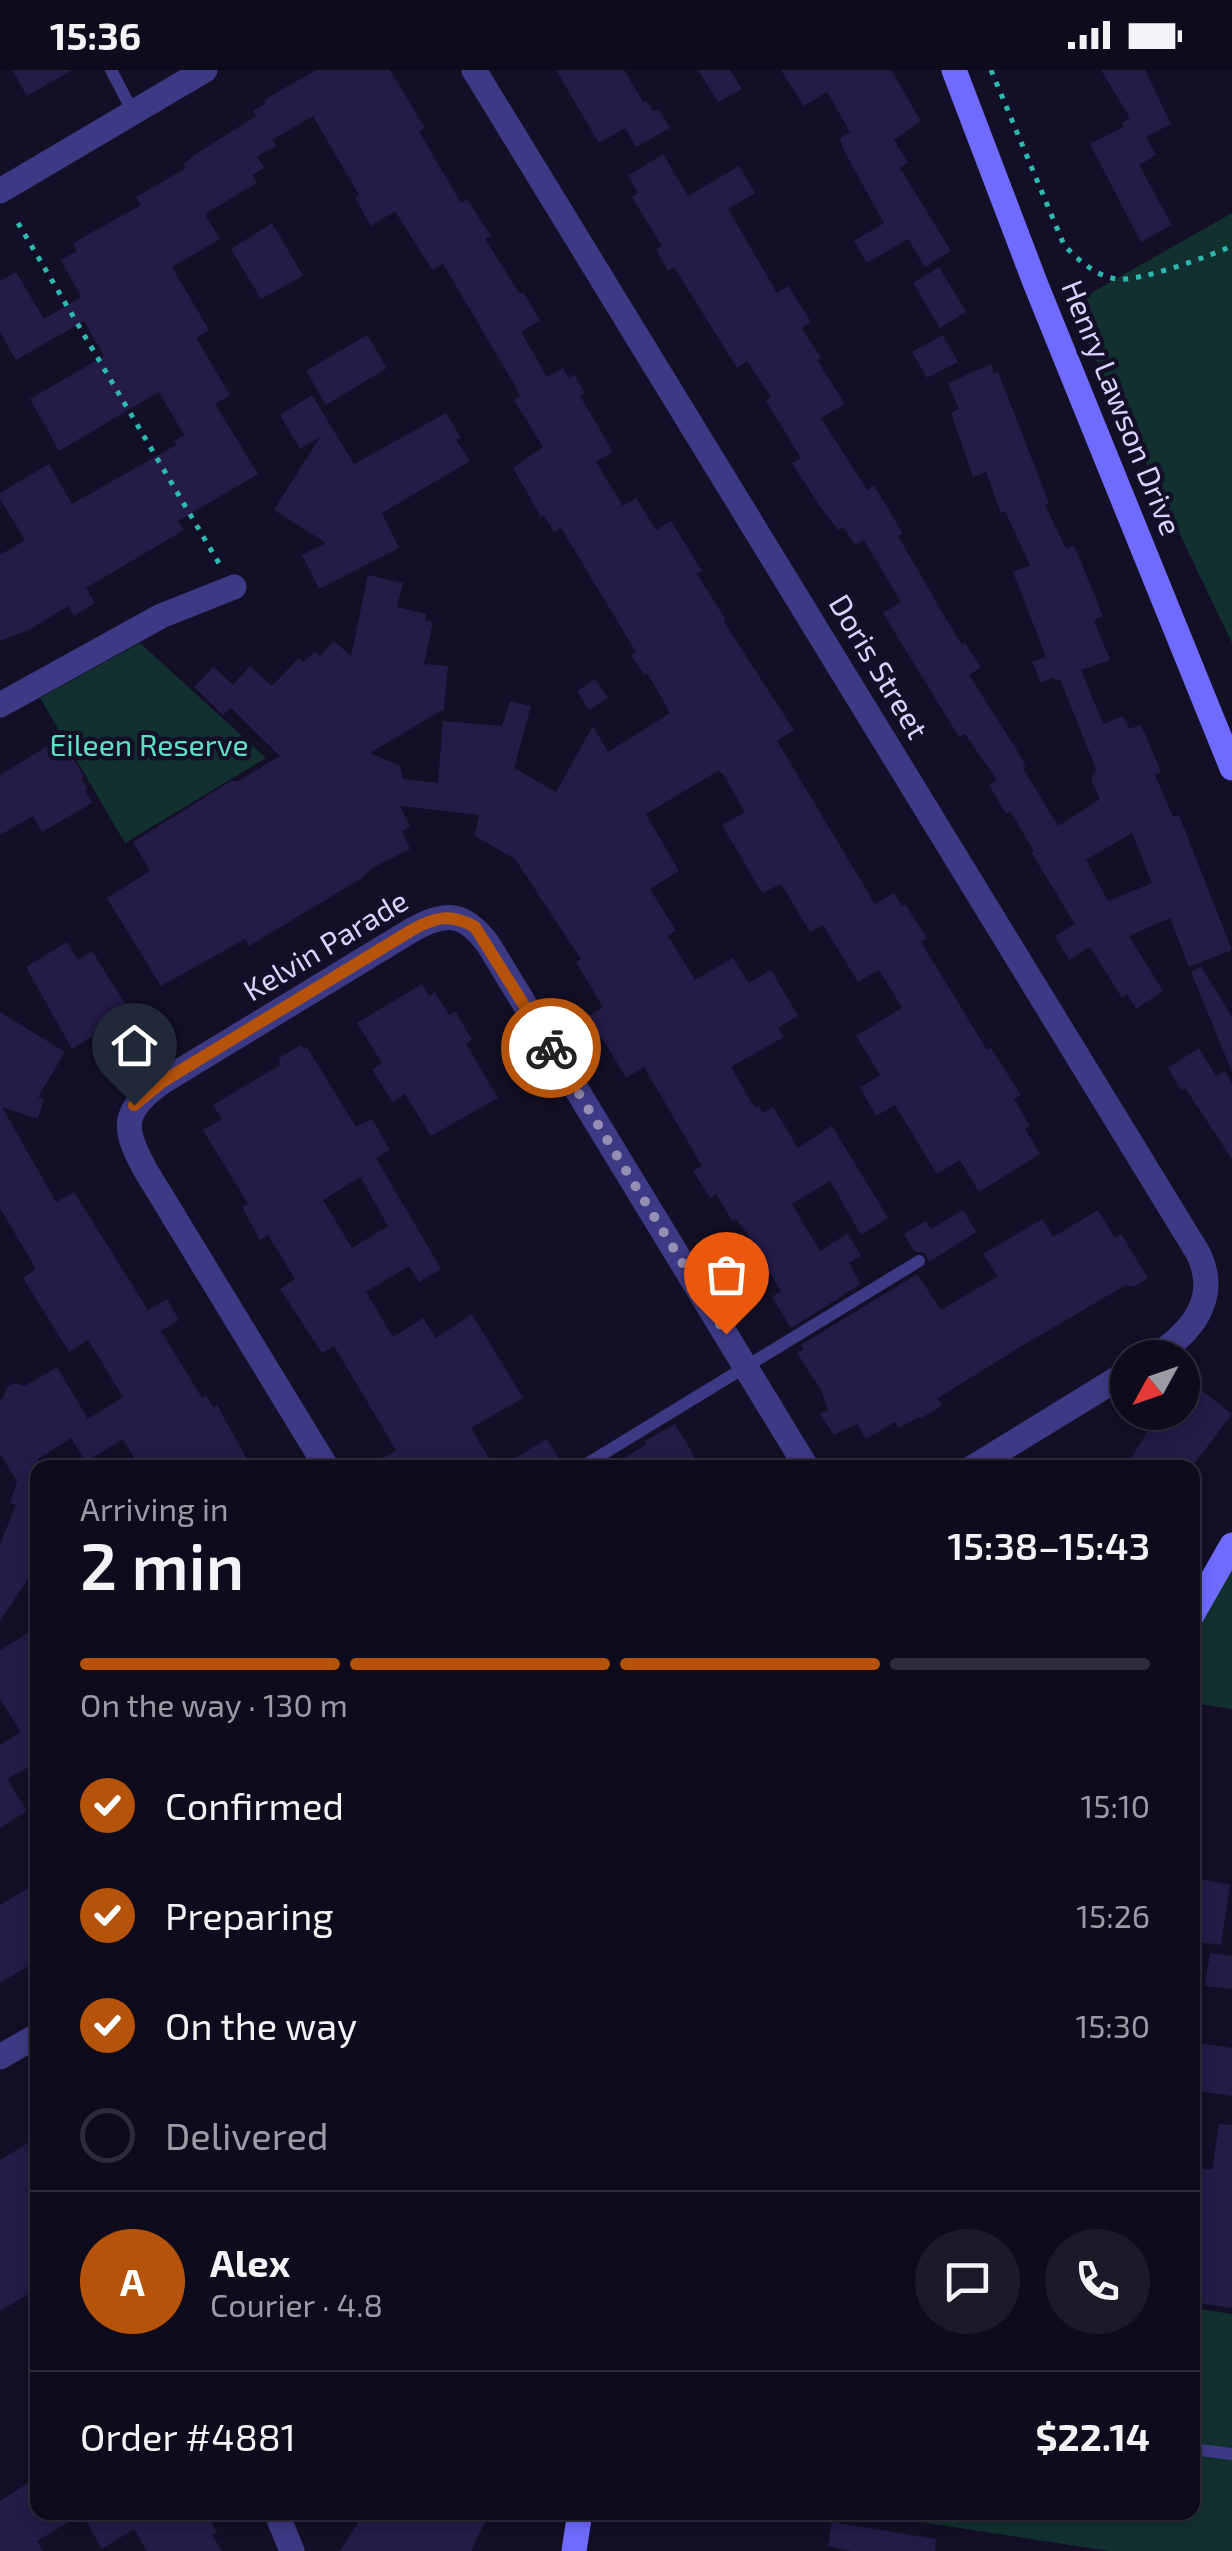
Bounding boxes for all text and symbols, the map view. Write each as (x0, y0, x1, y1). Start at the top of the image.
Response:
text: 15:36 (50, 12, 141, 58)
street label: Henry Lawson Drive (1055, 275, 1190, 540)
street label: Doris Street (823, 587, 937, 745)
park label: Eileen Reserve (49, 726, 249, 762)
street label: Kelvin Parade (236, 881, 414, 1007)
courier (501, 998, 601, 1098)
pin (92, 1003, 177, 1106)
icon: home (107, 1018, 162, 1073)
icon: bike (524, 1021, 579, 1076)
pin (684, 1232, 769, 1335)
icon: bag (699, 1247, 754, 1302)
north arrow (1110, 1340, 1200, 1430)
map controls (1110, 1340, 1200, 1430)
text: Arriving in (80, 1489, 229, 1527)
text: 15:38–15:43 (947, 1522, 1150, 1568)
text: 2 min (80, 1525, 244, 1603)
text: On the way · 130 m (80, 1685, 348, 1723)
icon: check (80, 1778, 135, 1833)
text: Confirmed (165, 1782, 344, 1828)
text: 15:10 (1081, 1786, 1150, 1824)
icon: check (80, 1888, 135, 1943)
text: Preparing (165, 1892, 333, 1938)
text: 15:26 (1076, 1896, 1150, 1934)
icon: check (80, 1998, 135, 2053)
text: On the way (165, 2002, 357, 2048)
text: 15:30 (1075, 2006, 1150, 2044)
text: Delivered (165, 2112, 329, 2158)
button: chat (915, 2229, 1020, 2334)
button: phone (1045, 2229, 1150, 2334)
text: Alex (210, 2239, 290, 2285)
text: A (120, 2258, 145, 2304)
text: Courier · 4.8 (210, 2285, 383, 2323)
text: Order #4881 (80, 2413, 296, 2459)
text: $22.14 (1036, 2413, 1150, 2459)

